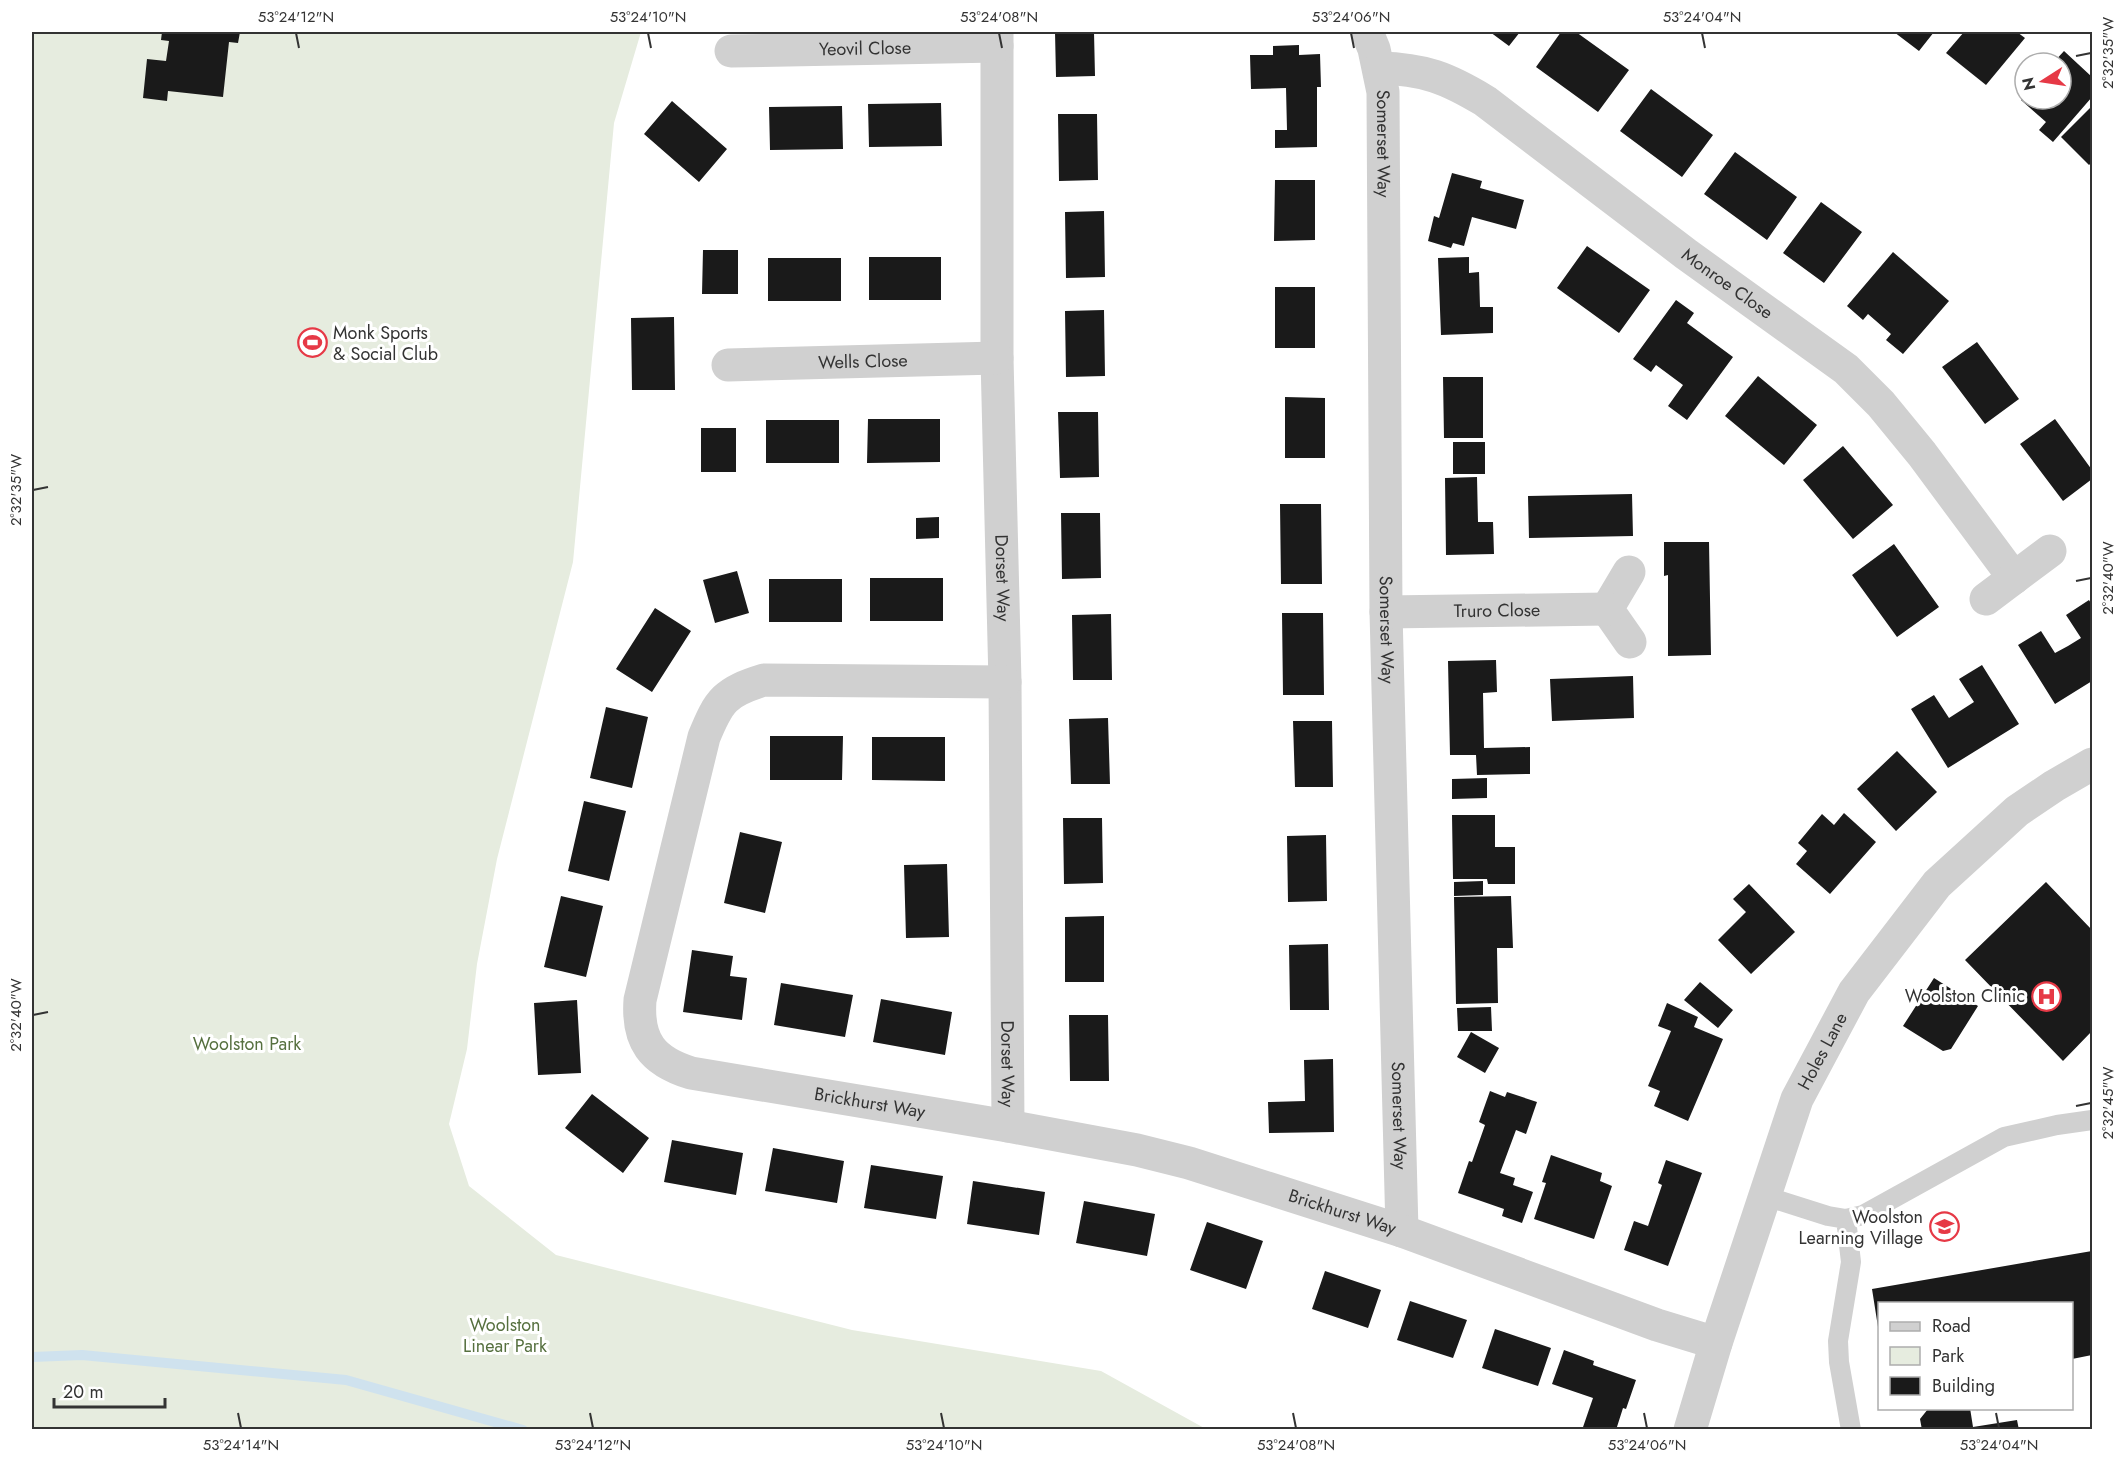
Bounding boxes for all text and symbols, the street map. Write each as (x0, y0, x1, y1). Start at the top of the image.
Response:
text: 53°24'12"N (258, 6, 334, 28)
text: 53°24'10"N (610, 6, 686, 28)
text: 53°24'08"N (960, 6, 1038, 28)
text: 53°24'06"N (1312, 6, 1390, 28)
text: 53°24'04"N (1663, 6, 1741, 28)
text: 2°32'35"W (2097, 17, 2119, 89)
street label: Yeovil Close (819, 35, 911, 62)
north arrow (2013, 51, 2073, 111)
text: N (2016, 75, 2041, 93)
street label: Somerset Way (1370, 90, 1397, 198)
street label: Monroe Close (1676, 242, 1778, 325)
place label: Monk Sports & Social Club (333, 320, 438, 367)
sports icon: Monk Sports & Social Club (296, 327, 328, 359)
street label: Wells Close (818, 347, 908, 376)
text: 2°32'35"W (5, 454, 27, 526)
street label: Dorset Way (988, 534, 1017, 622)
text: 2°32'40"W (2097, 541, 2119, 615)
street label: Somerset Way (1373, 576, 1401, 684)
street label: Truro Close (1454, 597, 1540, 624)
text: 2°32'40"W (5, 978, 27, 1052)
hospital icon: Woolston Clinic (2030, 980, 2062, 1012)
place label: Woolston Clinic (1905, 983, 2025, 1009)
street label: Holes Lane (1791, 1008, 1854, 1095)
street label: Dorset Way (994, 1020, 1021, 1108)
park label: Woolston Park (193, 1031, 301, 1057)
street label: Somerset Way (1385, 1061, 1413, 1170)
text: 2°32'45"W (2097, 1066, 2119, 1139)
street label: Brickhurst Way (812, 1081, 927, 1125)
street label: Brickhurst Way (1285, 1183, 1400, 1241)
place label: Woolston Learning Village (1799, 1204, 1923, 1251)
school or university icon: Woolston Learning Village (1928, 1211, 1960, 1243)
legend (1878, 1302, 2073, 1410)
park label: Woolston Linear Park (463, 1312, 547, 1359)
text: Road (1932, 1313, 1971, 1339)
text: Park (1932, 1343, 1964, 1369)
scale bar (54, 1371, 165, 1409)
text: Building (1932, 1373, 1995, 1399)
text: 20 m (63, 1379, 103, 1405)
text: 53°24'14"N (203, 1434, 279, 1456)
text: 53°24'12"N (555, 1434, 631, 1456)
text: 53°24'10"N (906, 1434, 982, 1456)
text: 53°24'08"N (1257, 1434, 1335, 1456)
text: 53°24'06"N (1608, 1434, 1686, 1456)
text: 53°24'04"N (1960, 1434, 2038, 1456)

